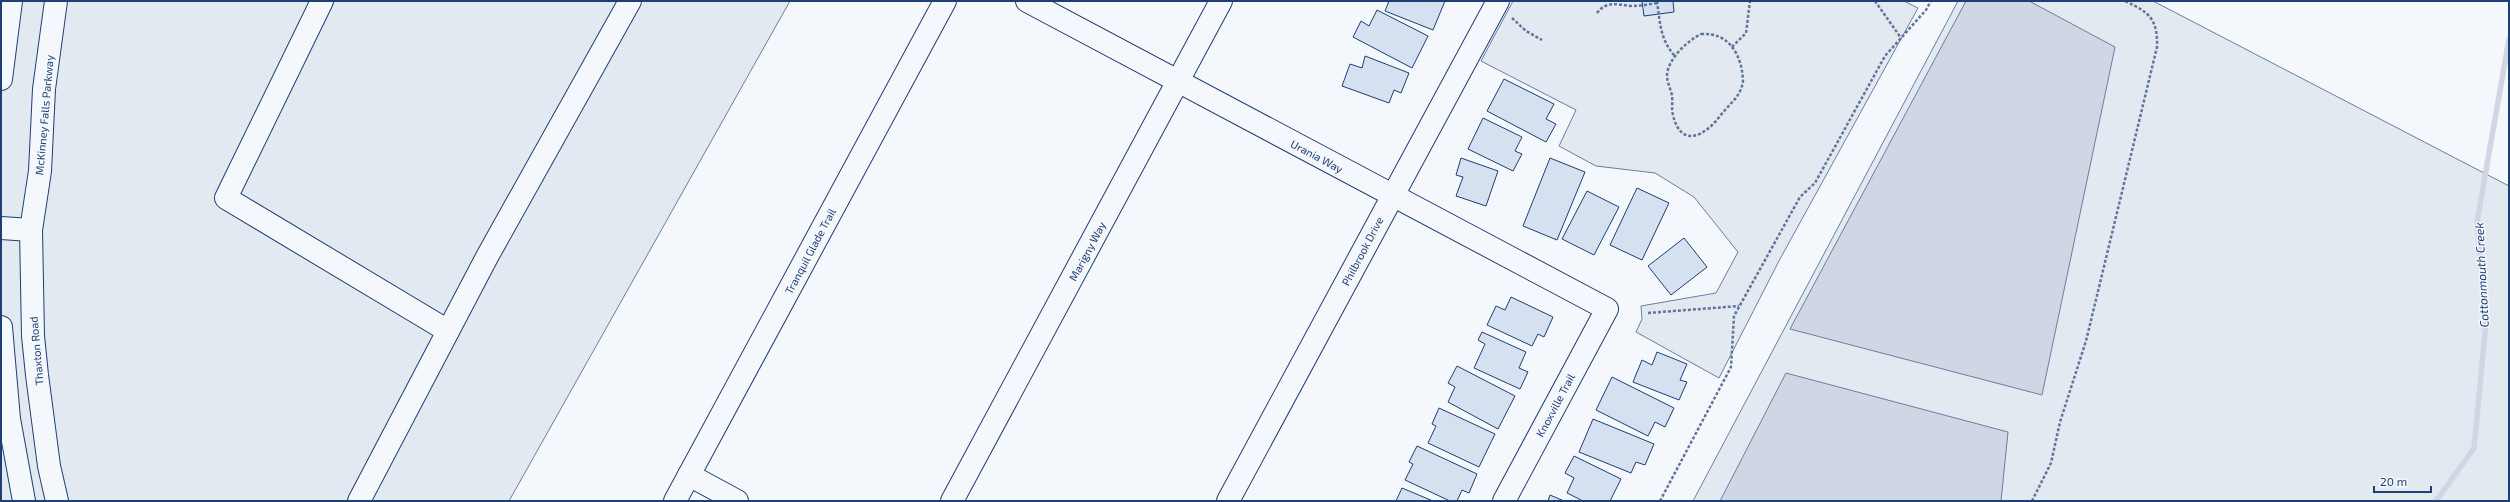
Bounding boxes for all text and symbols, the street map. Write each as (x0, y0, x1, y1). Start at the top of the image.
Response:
street label: McKinney Falls Parkway (32, 54, 56, 176)
street label: Urania Way (1289, 137, 1346, 175)
street label: Tranquil Glade Trail (782, 205, 838, 296)
street label: Philbrook Drive (1338, 214, 1386, 288)
street label: Marigny Way (1066, 219, 1108, 283)
water label: Cottonmouth Creek (2471, 222, 2491, 328)
street label: Thaxton Road (27, 316, 45, 386)
street label: Knoxville Trail (1533, 370, 1577, 439)
scale bar (2374, 468, 2431, 494)
text: 20 m (2380, 474, 2407, 488)

